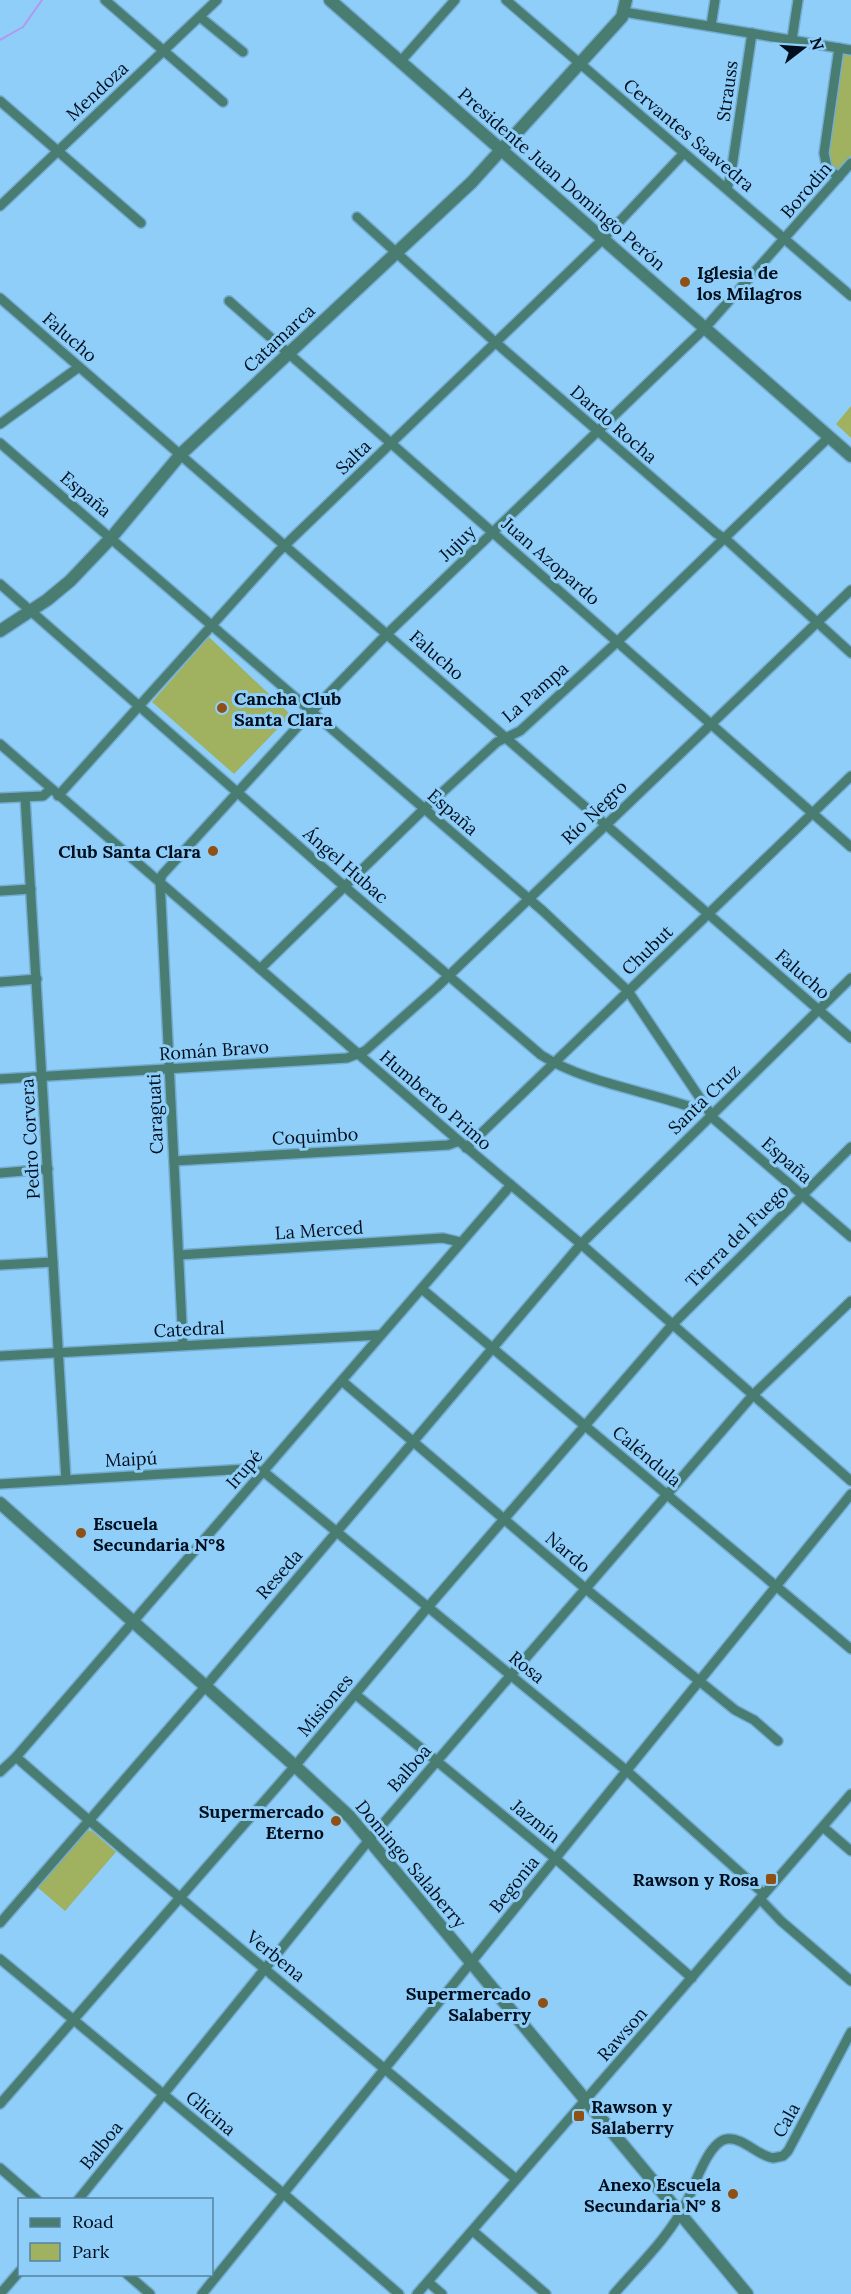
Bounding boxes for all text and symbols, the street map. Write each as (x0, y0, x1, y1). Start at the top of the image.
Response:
north arrow (773, 18, 833, 78)
text: N (806, 35, 829, 52)
street label: Mendoza (61, 56, 133, 126)
street label: Strauss (711, 59, 743, 123)
street label: Cervantes Saavedra (619, 73, 759, 197)
street label: Presidente Juan Domingo Perón (453, 83, 671, 276)
street label: Borodin (775, 157, 837, 223)
place label: Iglesia de los Milagros (697, 261, 802, 305)
marker: Iglesia de los Milagros (678, 275, 692, 289)
street label: Catamarca (238, 299, 320, 377)
street label: Falucho (38, 307, 102, 367)
street label: Dardo Rocha (566, 380, 662, 468)
street label: Salta (330, 435, 376, 479)
street label: España (56, 466, 116, 522)
street label: Juan Azopardo (496, 511, 605, 610)
street label: Jujuy (433, 520, 481, 567)
street label: Falucho (405, 625, 469, 685)
street label: La Pampa (497, 657, 573, 727)
place label: Cancha Club Santa Clara (234, 687, 341, 731)
marker: Cancha Club Santa Clara (215, 701, 229, 715)
street label: Río Negro (556, 775, 632, 849)
street label: España (423, 784, 483, 840)
street label: Ángel Hubac (298, 821, 393, 908)
place label: Club Santa Clara (58, 840, 202, 863)
marker: Club Santa Clara (206, 844, 220, 858)
street label: Chubut (617, 920, 677, 980)
street label: Falucho (771, 944, 835, 1004)
street label: Román Bravo (158, 1035, 270, 1065)
street label: Humberto Primo (375, 1045, 497, 1155)
street label: Santa Cruz (663, 1059, 745, 1139)
street label: Caraguati (142, 1073, 168, 1155)
street label: Pedro Corvera (15, 1078, 45, 1200)
street label: Coquimbo (271, 1122, 359, 1150)
street label: España (757, 1132, 817, 1188)
street label: Tierra del Fuego (681, 1180, 793, 1292)
street label: La Merced (274, 1215, 364, 1245)
street label: Catedral (153, 1316, 225, 1342)
street label: Caléndula (608, 1420, 686, 1492)
street label: Irupé (221, 1444, 268, 1494)
street label: Maipú (104, 1446, 158, 1472)
place label: Escuela Secundaria N°8 (93, 1512, 225, 1556)
marker: Escuela Secundaria N°8 (74, 1526, 88, 1540)
street label: Nardo (541, 1527, 595, 1577)
street label: Reseda (251, 1544, 307, 1604)
street label: Rosa (504, 1646, 550, 1688)
street label: Misiones (292, 1669, 358, 1741)
street label: Balboa (382, 1739, 436, 1797)
street label: Jazmín (506, 1794, 565, 1848)
street label: Domingo Salaberry (351, 1795, 472, 1933)
place label: Supermercado Eterno (199, 1800, 324, 1844)
marker: Supermercado Eterno (329, 1814, 343, 1828)
street label: Begonia (484, 1851, 544, 1917)
place label: Rawson y Rosa (633, 1868, 760, 1891)
marker: Rawson y Rosa (764, 1872, 778, 1886)
street label: Verbena (241, 1925, 310, 1987)
place label: Supermercado Salaberry (406, 1982, 531, 2026)
marker: Supermercado Salaberry (536, 1996, 550, 2010)
street label: Rawson (592, 2002, 652, 2066)
street label: Glicina (181, 2085, 241, 2141)
place label: Rawson y Salaberry (591, 2095, 674, 2139)
street label: Cala (767, 2099, 805, 2141)
marker: Rawson y Salaberry (572, 2109, 586, 2123)
street label: Balboa (75, 2116, 127, 2174)
place label: Anexo Escuela Secundaria N° 8 (584, 2173, 722, 2217)
marker: Anexo Escuela Secundaria N° 8 (726, 2187, 740, 2201)
legend (18, 2198, 213, 2276)
text: Road (72, 2210, 114, 2233)
text: Park (72, 2240, 110, 2263)

